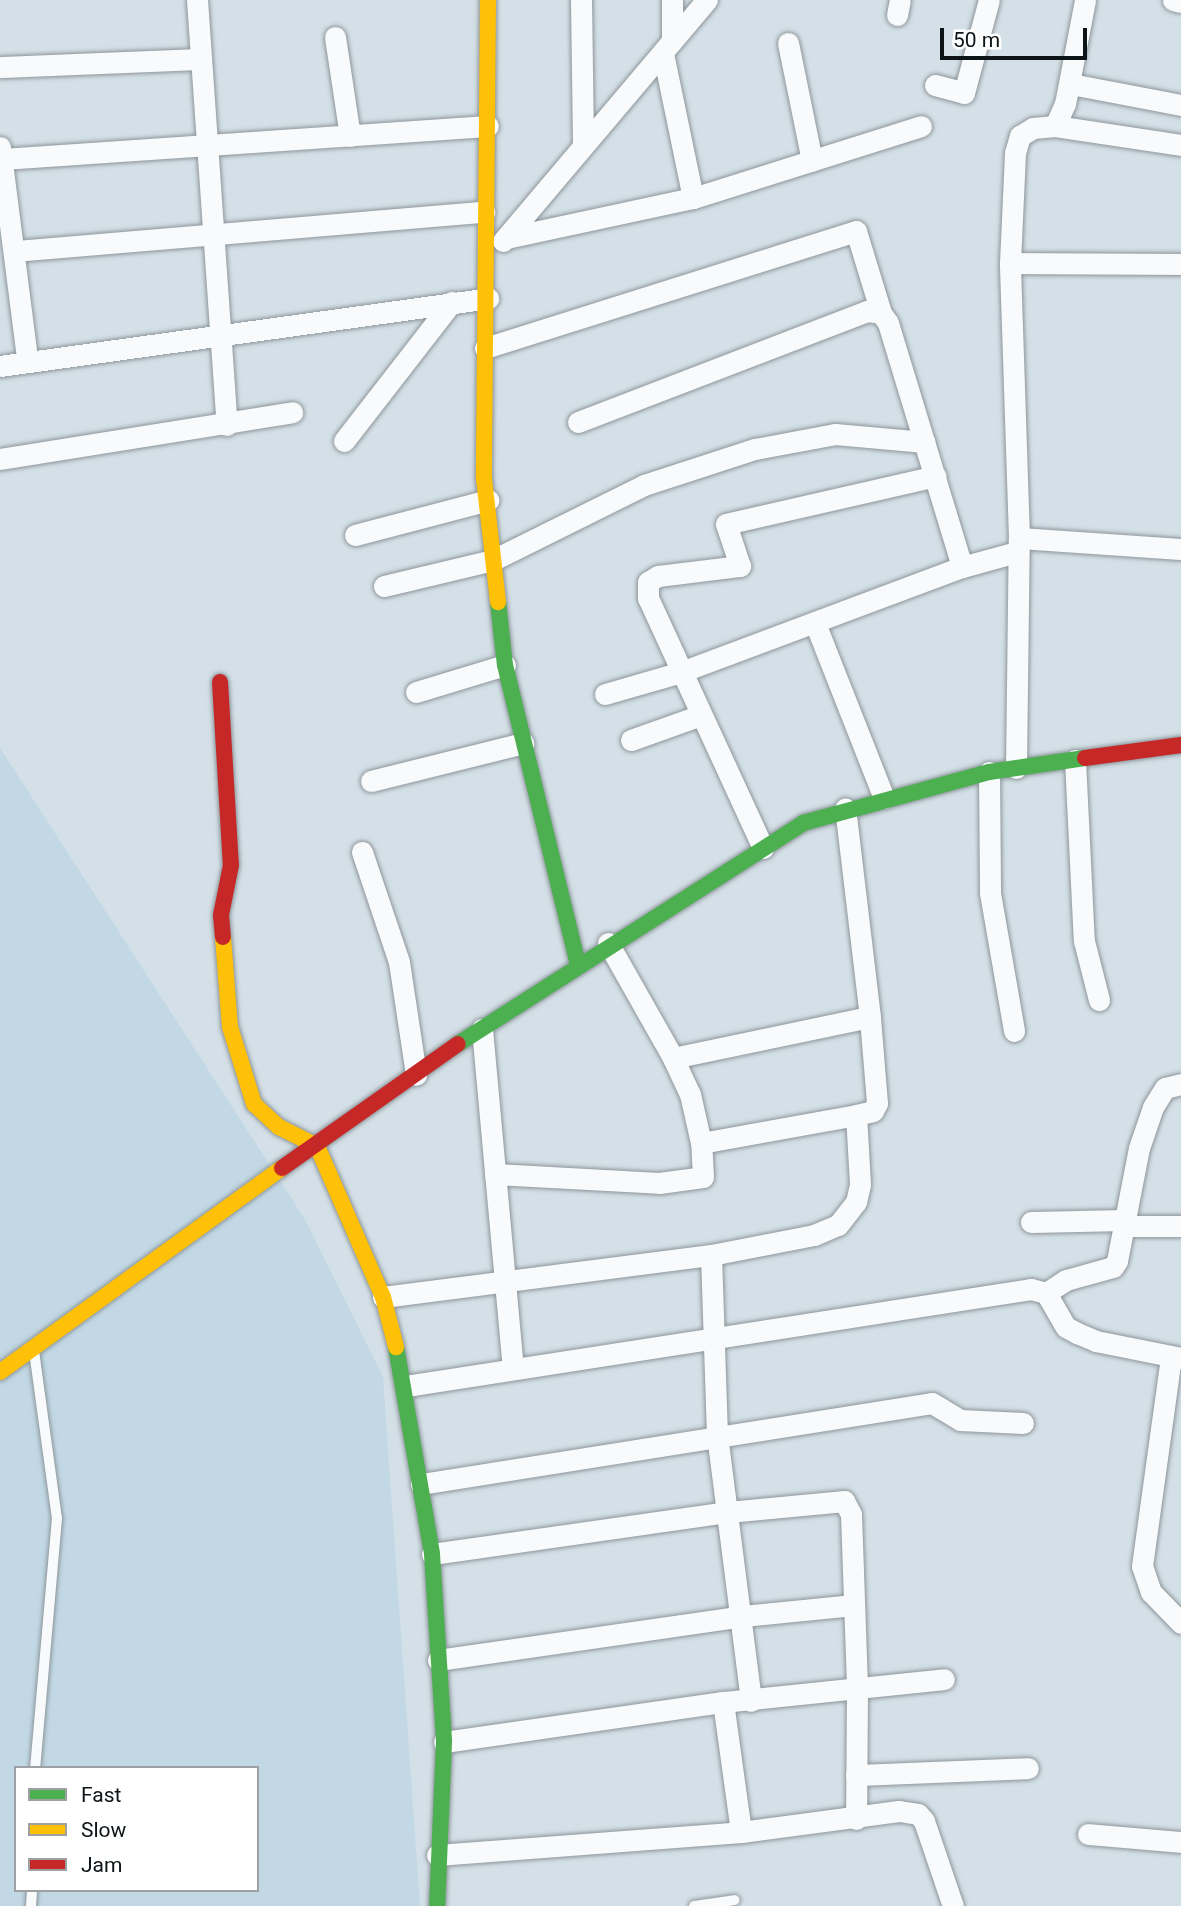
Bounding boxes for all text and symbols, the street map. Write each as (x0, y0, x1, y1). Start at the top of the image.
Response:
scale bar (943, 14, 1090, 58)
text: 50 m (953, 28, 1000, 52)
legend (14, 1766, 259, 1892)
text: Fast (81, 1783, 121, 1807)
text: Slow (81, 1818, 126, 1842)
text: Jam (81, 1853, 122, 1877)

